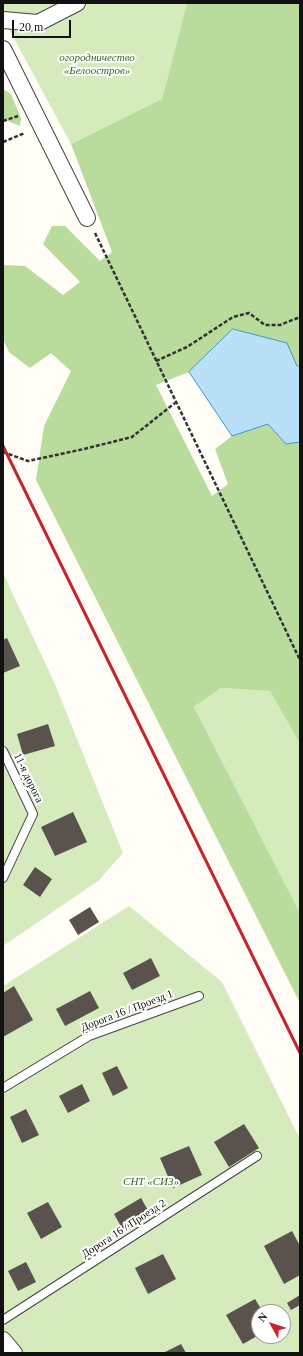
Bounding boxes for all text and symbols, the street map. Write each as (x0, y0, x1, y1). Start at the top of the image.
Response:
scale bar (14, 12, 73, 38)
text: 20 m (19, 20, 43, 34)
park label: огородничество «Белоостров» (59, 51, 135, 77)
street label: 11-я дорога (10, 751, 46, 805)
street label: Дорога 16 / Проезд 1 (79, 987, 175, 1035)
park label: СНТ «СИЗ» (123, 1175, 179, 1189)
street label: Дорога 16 / Проезд 2 (79, 1197, 169, 1261)
north arrow (251, 1304, 291, 1344)
text: N (255, 1310, 270, 1324)

